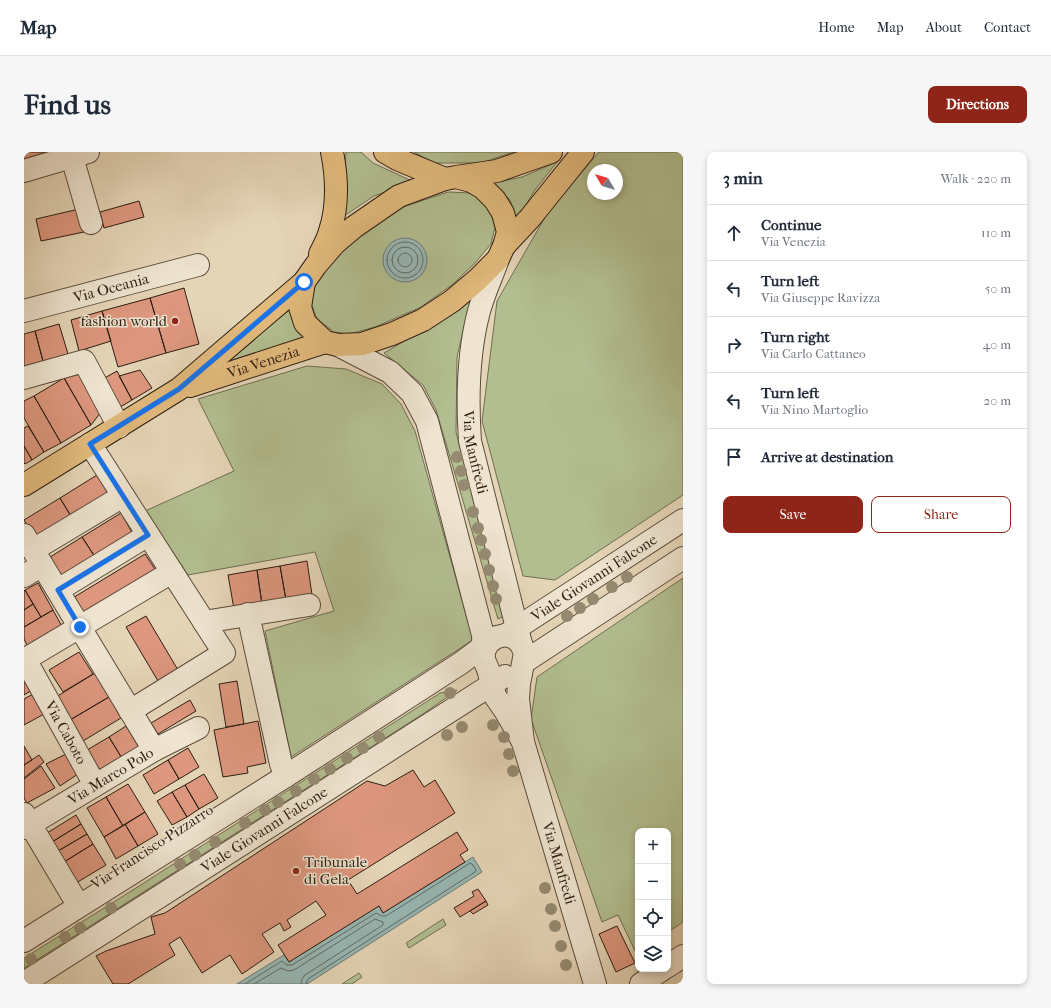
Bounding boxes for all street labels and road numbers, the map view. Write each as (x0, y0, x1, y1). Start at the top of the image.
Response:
street label: Via Oceania (70, 269, 152, 307)
street label: Via Venezia (224, 342, 303, 383)
street label: Via Manfredi (460, 409, 492, 496)
street label: Viale Giovanni Falcone (527, 530, 661, 626)
street label: Via Caboto (41, 697, 91, 768)
street label: Via Marco Polo (64, 743, 157, 809)
street label: Viale Giovanni Falcone (197, 782, 331, 877)
street label: Via Francisco Pizzarro (87, 800, 217, 894)
street label: Via Manfredi (538, 819, 580, 907)

